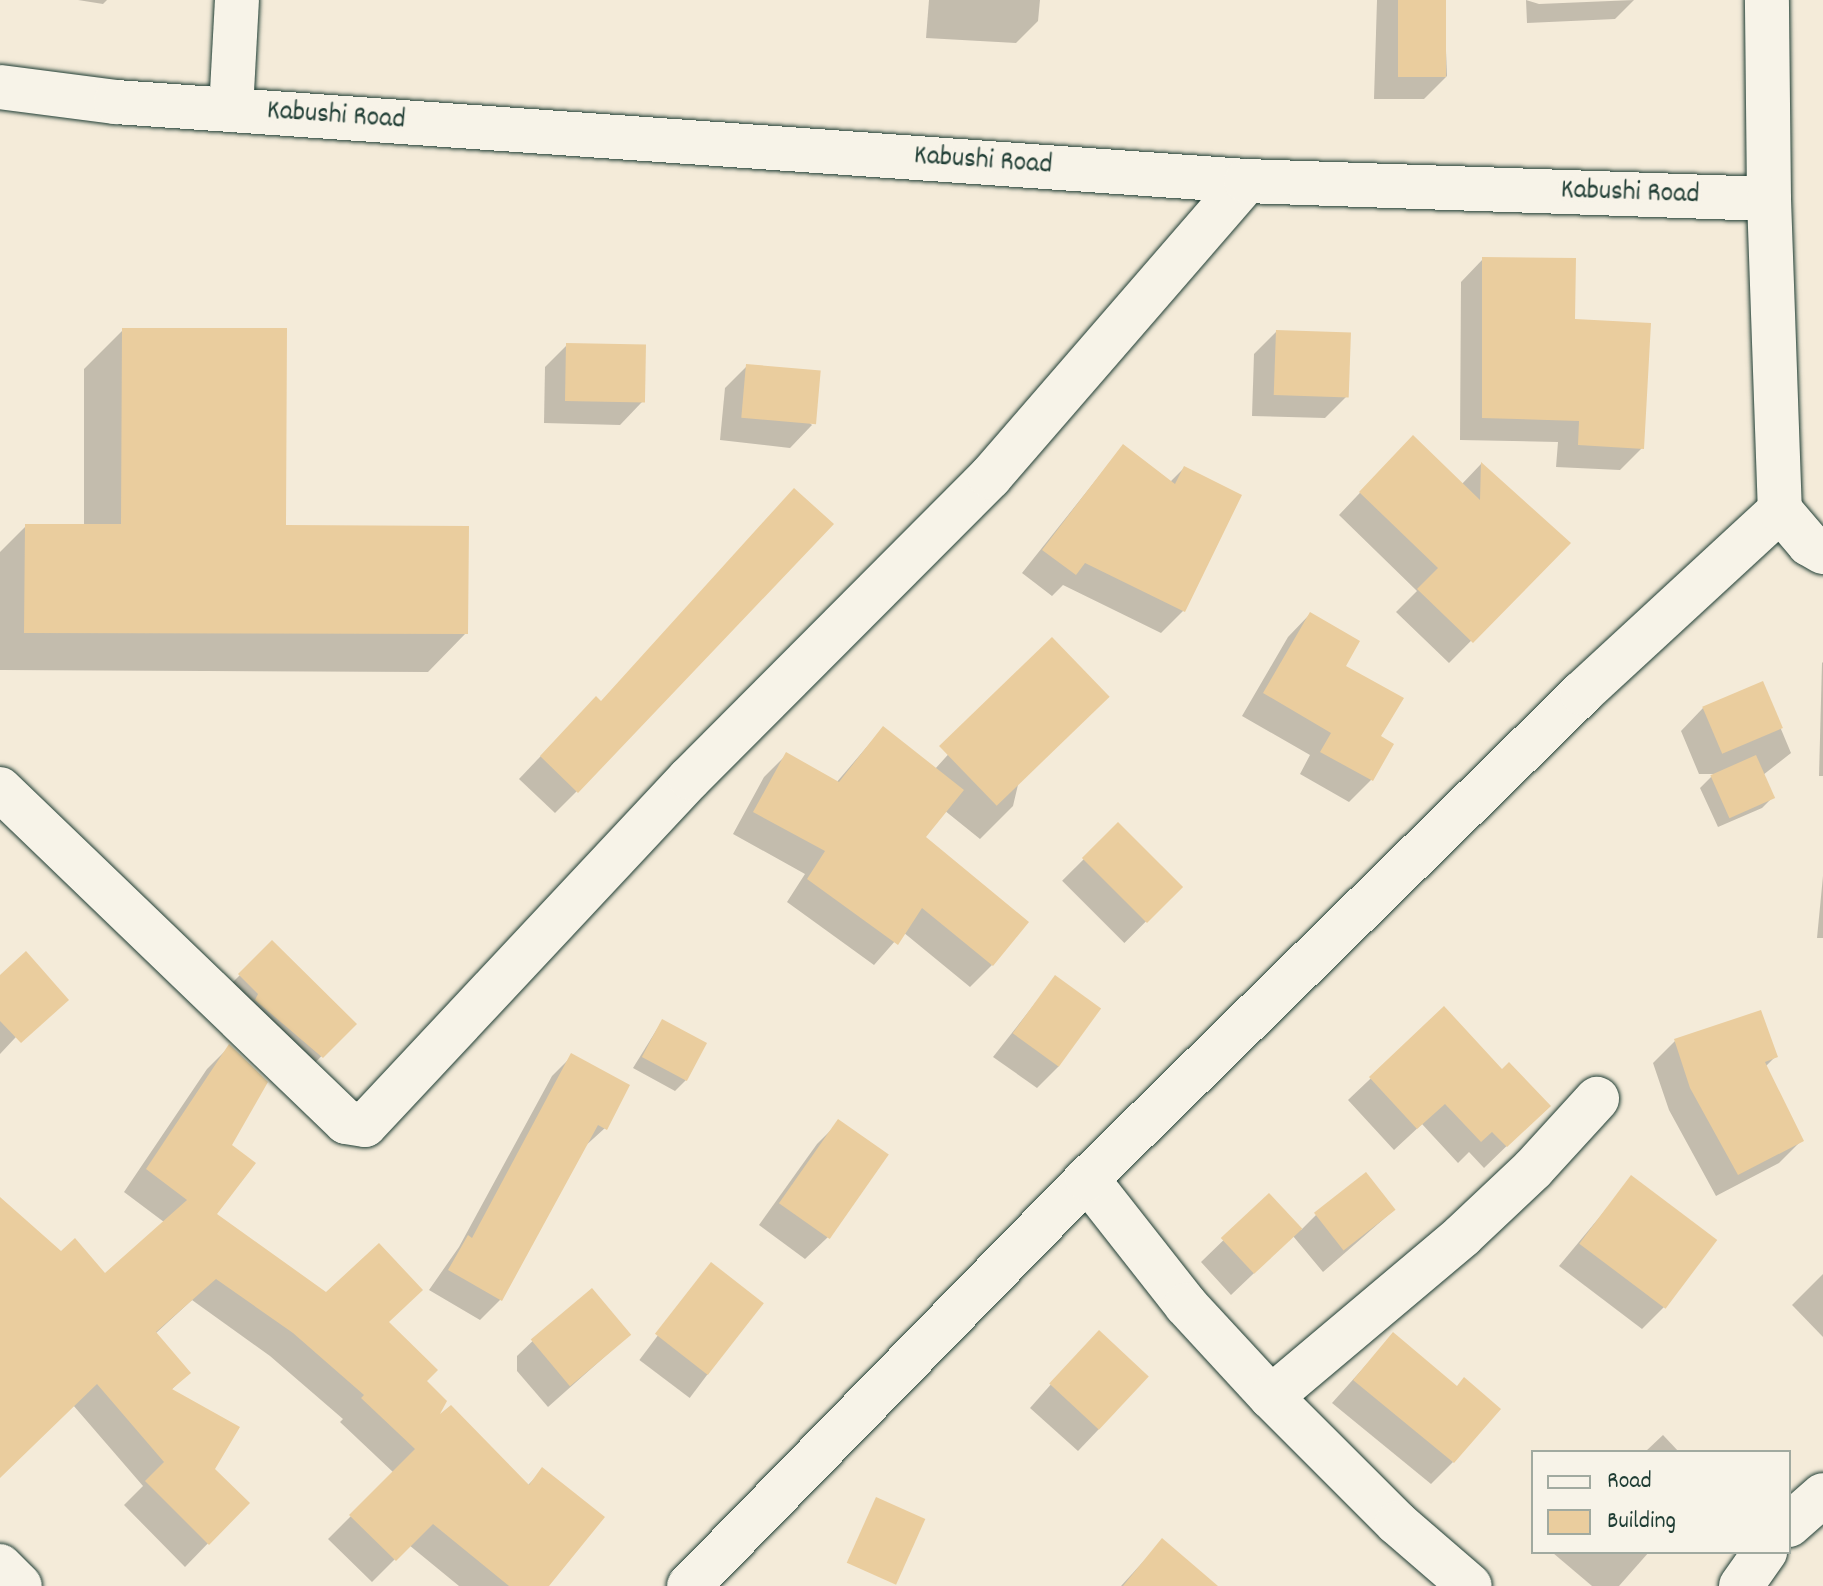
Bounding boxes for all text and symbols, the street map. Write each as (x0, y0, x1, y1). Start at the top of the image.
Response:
street label: Kabushi Road (266, 95, 406, 139)
street label: Kabushi Road (913, 140, 1053, 184)
street label: Kabushi Road (1560, 175, 1700, 213)
legend (1531, 1450, 1791, 1554)
text: Road (1607, 1465, 1652, 1499)
text: Building (1607, 1505, 1676, 1539)

